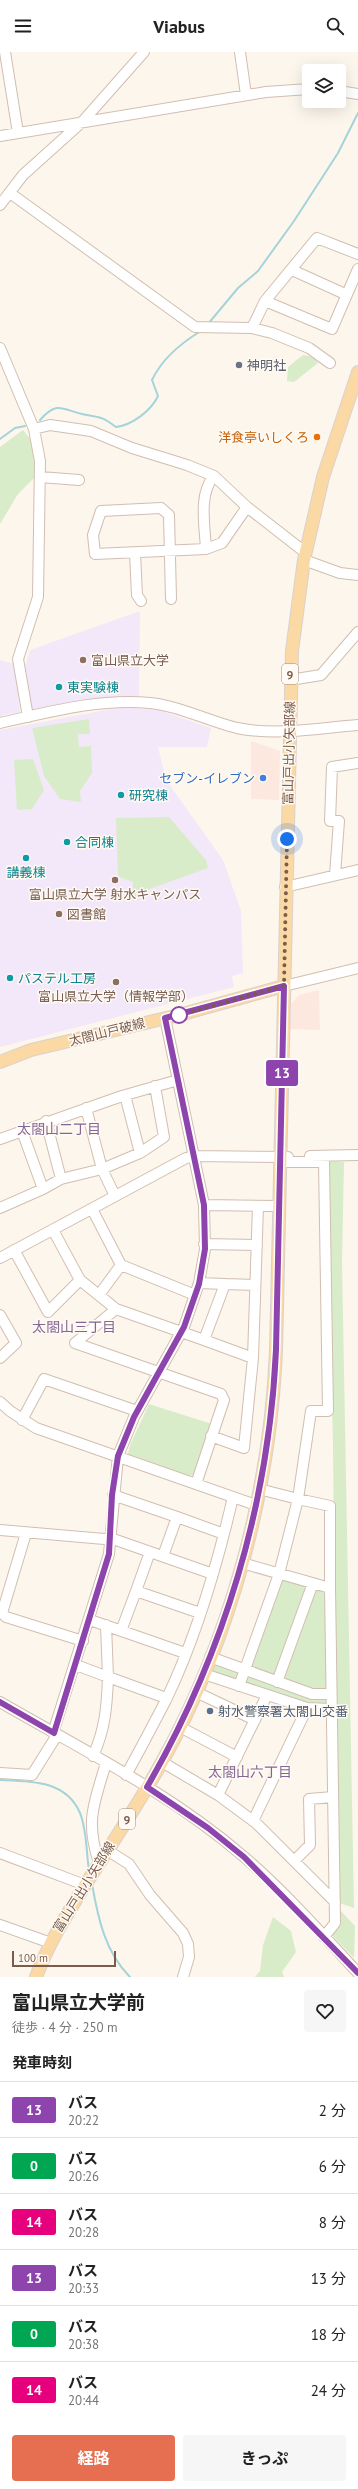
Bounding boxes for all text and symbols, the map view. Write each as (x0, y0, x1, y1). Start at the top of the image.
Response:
icon: menu (12, 15, 34, 37)
text: Viabus (153, 15, 205, 38)
icon: search (324, 15, 346, 37)
map controls (302, 64, 346, 108)
button: layers (302, 64, 346, 108)
place label: 神明社 (247, 357, 286, 374)
marker: 神明社 (234, 360, 244, 370)
place label: 洋食亭いしくろ (218, 429, 309, 446)
marker: 洋食亭いしくろ (312, 432, 322, 442)
place label: 富山県立大学 (91, 652, 169, 669)
marker: 富山県立大学 (78, 655, 88, 665)
road number: 9 (282, 664, 298, 684)
place label: 東実験棟 (67, 679, 119, 696)
marker: 東実験棟 (54, 682, 64, 692)
street label: 富山戸出小矢部線 (280, 701, 298, 805)
place label: セブン-イレブン (159, 770, 255, 787)
marker: セブン-イレブン (258, 773, 268, 783)
place label: 研究棟 (129, 787, 168, 804)
marker: 研究棟 (116, 790, 126, 800)
your location (277, 829, 297, 849)
place label: 合同棟 (75, 834, 114, 851)
marker: 合同棟 (62, 837, 72, 847)
marker: 講義棟 (21, 853, 31, 863)
place label: 講義棟 (6, 864, 46, 881)
marker: 富山県立大学 射水キャンパス (110, 875, 120, 885)
place label: 富山県立大学 射水キャンパス (29, 886, 201, 903)
place label: 図書館 (67, 906, 106, 923)
marker: 図書館 (54, 909, 64, 919)
place label: パステル工房 (18, 970, 96, 987)
marker: パステル工房 (5, 973, 15, 983)
marker: 富山県立大学（情報学部） (111, 977, 121, 987)
place label: 富山県立大学（情報学部） (38, 988, 194, 1005)
unlabelled marker (170, 1006, 188, 1024)
street label: 太閤山戸破線 (67, 1014, 147, 1050)
line badge: 13 (264, 1060, 300, 1086)
text: 13 (274, 1064, 290, 1082)
district label: 太閤山二丁目 (17, 1120, 101, 1138)
district label: 太閤山三丁目 (32, 1318, 116, 1336)
place label: 射水警察署太閤山交番 (218, 1703, 348, 1720)
marker: 射水警察署太閤山交番 (205, 1706, 215, 1716)
district label: 太閤山六丁目 (208, 1763, 292, 1781)
road number: 9 (119, 1809, 135, 1829)
street label: 富山戸出小矢部線 (49, 1838, 119, 1936)
scale bar (12, 1949, 116, 1968)
text: 100 m (18, 1951, 48, 1965)
text: 富山県立大学前 (12, 1990, 145, 2014)
button: heart (304, 1990, 346, 2032)
text: 徒歩 · 4 分 · 250 m (12, 2019, 118, 2036)
text: 発車時刻 (12, 2053, 72, 2072)
text: バス (68, 2093, 98, 2112)
text: 13 (26, 2101, 42, 2119)
text: 2 分 (319, 2101, 346, 2120)
text: 20:22 (68, 2112, 99, 2129)
text: バス (68, 2149, 98, 2168)
text: 0 (30, 2157, 38, 2175)
text: 6 分 (319, 2157, 346, 2176)
text: 20:26 (68, 2168, 99, 2185)
text: バス (68, 2205, 98, 2224)
text: 14 (26, 2213, 42, 2231)
text: 8 分 (319, 2213, 346, 2232)
text: 20:28 (68, 2224, 99, 2241)
text: バス (68, 2261, 98, 2280)
text: 13 (26, 2269, 42, 2287)
text: 13 分 (311, 2269, 346, 2288)
text: 20:33 (68, 2280, 99, 2297)
text: バス (68, 2317, 98, 2336)
text: 0 (30, 2325, 38, 2343)
text: 18 分 (311, 2325, 346, 2344)
text: 20:38 (68, 2336, 99, 2353)
text: バス (68, 2373, 98, 2392)
text: 14 (26, 2381, 42, 2399)
text: 24 分 (311, 2381, 346, 2400)
text: 20:44 (68, 2392, 99, 2409)
button: 経路 (12, 2435, 175, 2481)
button: きっぷ (183, 2435, 346, 2481)

